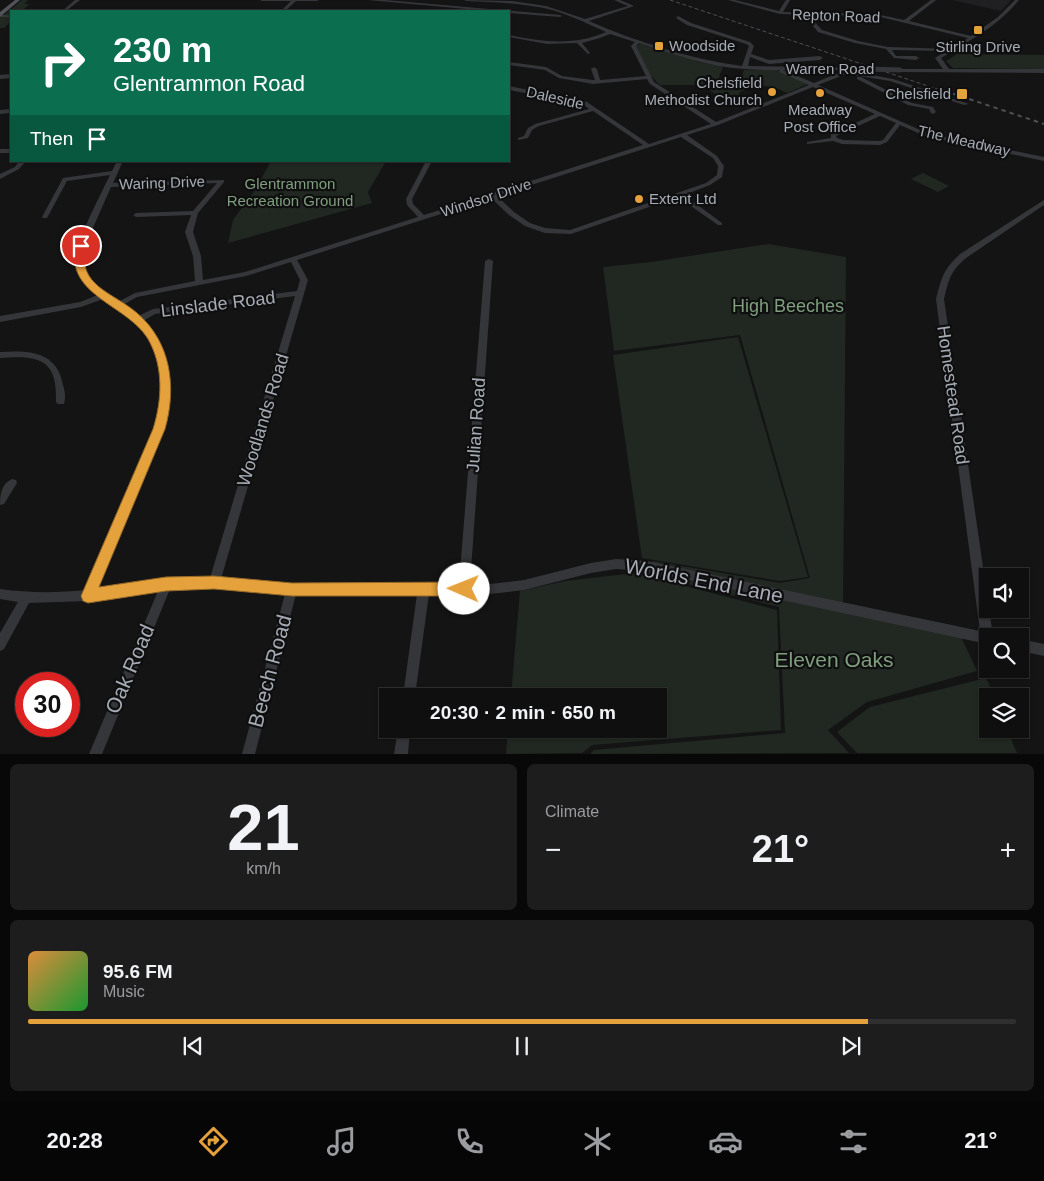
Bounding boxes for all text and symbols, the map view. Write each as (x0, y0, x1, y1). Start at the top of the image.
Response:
street label: Repton Road (792, 5, 880, 26)
marker: Stirling Drive (972, 24, 984, 36)
icon: right (30, 30, 95, 95)
text: 230 m (113, 30, 212, 69)
place label: Woodside (669, 37, 735, 54)
place label: Stirling Drive (935, 38, 1021, 55)
marker: Woodside (653, 40, 665, 52)
street label: Warren Road (786, 60, 874, 77)
text: Glentrammon Road (113, 71, 305, 96)
place label: Chelsfield Methodist Church (644, 74, 762, 108)
street label: Daleside (525, 83, 585, 112)
place label: Chelsfield (885, 85, 951, 102)
marker: Chelsfield Methodist Church (766, 86, 778, 98)
marker: Meadway Post Office (814, 87, 826, 99)
marker: Chelsfield (955, 87, 969, 101)
place label: Meadway Post Office (783, 101, 857, 135)
street label: The Meadway (916, 122, 1012, 160)
icon: arrive (83, 125, 111, 153)
text: Then (30, 128, 73, 149)
street label: Waring Drive (119, 173, 205, 192)
park label: Glentrammon Recreation Ground (227, 175, 353, 209)
street label: Windsor Drive (438, 175, 533, 220)
place label: Extent Ltd (649, 190, 717, 207)
marker: Extent Ltd (633, 193, 645, 205)
pin (60, 225, 102, 267)
icon: arrive (67, 232, 95, 260)
street label: Linslade Road (160, 287, 276, 321)
park label: High Beeches (732, 296, 844, 316)
street label: Homestead Road (933, 324, 973, 466)
street label: Woodlands Road (233, 351, 293, 489)
street label: Julian Road (463, 377, 489, 473)
street label: Worlds End Lane (623, 554, 785, 607)
position arrow (437, 562, 489, 614)
map controls (979, 568, 1029, 738)
button: sound (979, 568, 1029, 618)
street label: Beech Road (243, 612, 296, 730)
street label: Oak Road (100, 621, 159, 717)
button: search (979, 628, 1029, 678)
park label: Eleven Oaks (774, 648, 894, 671)
speed limit sign: 30 (15, 672, 80, 737)
button: layers (979, 688, 1029, 738)
text: 20:30 · 2 min · 650 m (430, 702, 616, 723)
text: 21 (227, 791, 300, 864)
text: Climate (545, 803, 599, 820)
text: 21° (752, 828, 809, 870)
text: − (545, 834, 561, 865)
text: + (1000, 834, 1016, 865)
text: km/h (246, 860, 281, 877)
text: 95.6 FM (103, 961, 173, 982)
text: Music (103, 983, 145, 1000)
icon: previous (179, 1032, 207, 1060)
icon: pause (508, 1032, 536, 1060)
icon: next (837, 1032, 865, 1060)
icon: directions (196, 1124, 231, 1159)
icon: music (324, 1124, 359, 1159)
icon: phone (452, 1124, 487, 1159)
icon: climate (580, 1124, 615, 1159)
icon: car (708, 1124, 743, 1159)
icon: filters (836, 1124, 871, 1159)
text: 20:28 (47, 1128, 103, 1153)
text: 21° (964, 1128, 997, 1153)

